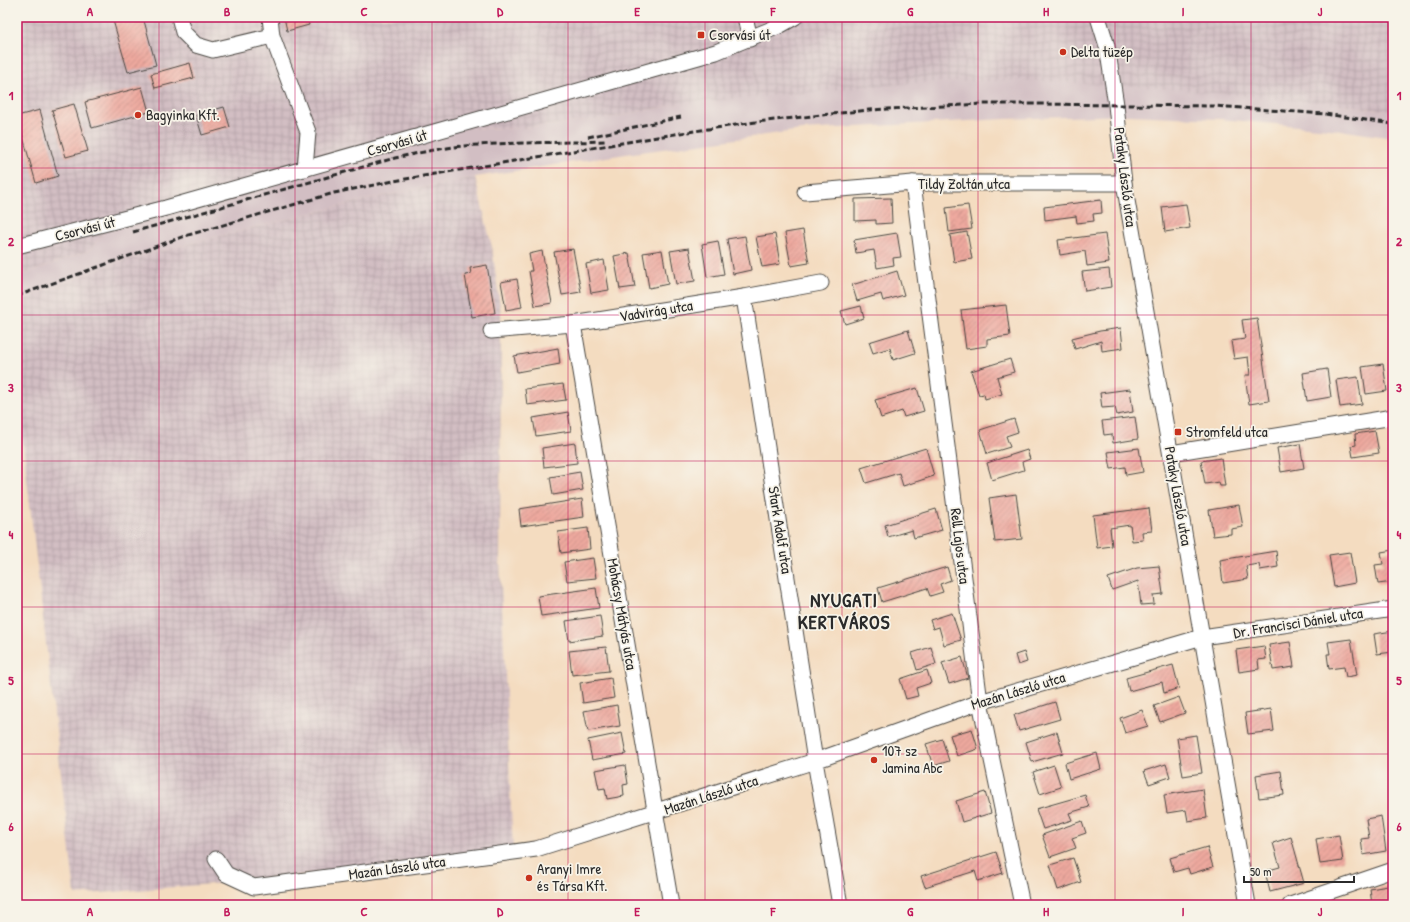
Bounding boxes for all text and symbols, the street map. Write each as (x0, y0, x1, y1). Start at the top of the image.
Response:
text: A (87, 2, 94, 20)
text: B (224, 2, 231, 20)
text: C (360, 2, 368, 20)
text: D (497, 2, 504, 20)
text: E (634, 2, 640, 20)
text: F (770, 2, 777, 20)
text: G (907, 2, 914, 20)
text: H (1043, 2, 1049, 20)
text: I (1181, 2, 1185, 20)
text: J (1318, 2, 1323, 20)
place label: Csorvási út (709, 24, 771, 45)
marker: Csorvási út (696, 30, 706, 40)
place label: Delta tüzép (1071, 41, 1133, 62)
marker: Delta tüzép (1058, 47, 1068, 57)
text: 1 (9, 86, 14, 104)
text: 1 (1397, 86, 1402, 104)
place label: Bagyinka Kft. (146, 104, 220, 125)
marker: Bagyinka Kft. (133, 110, 143, 120)
street label: Csorvási út (364, 124, 430, 161)
street label: Pataky László utca (1109, 126, 1142, 228)
street label: Tildy Zoltán utca (918, 173, 1010, 194)
street label: Csorvási út (53, 211, 118, 246)
text: 2 (8, 232, 15, 250)
text: 2 (1396, 232, 1403, 250)
street label: Vadvirág utca (618, 294, 694, 327)
text: 3 (8, 378, 14, 396)
text: 3 (1396, 378, 1402, 396)
place label: Stromfeld utca (1186, 421, 1268, 442)
marker: Stromfeld utca (1173, 427, 1183, 437)
street label: Pataky László utca (1159, 445, 1198, 547)
street label: Stark Adolf utca (763, 485, 798, 575)
street label: Rell Lajos utca (945, 507, 976, 585)
text: 4 (9, 525, 14, 543)
text: 4 (1397, 525, 1402, 543)
street label: Mohácsy Mátyás utca (602, 557, 643, 671)
district label: NYUGATI KERTVÁROS (798, 587, 890, 635)
street label: Dr. Francisci Dániel utca (1232, 602, 1364, 643)
street label: Mazán László utca (968, 666, 1068, 715)
text: 5 (8, 671, 14, 689)
text: 5 (1396, 671, 1402, 689)
place label: 107 sz Jamina Abc (882, 740, 943, 778)
marker: 107 sz Jamina Abc (869, 755, 879, 765)
street label: Mazán László utca (661, 769, 760, 820)
text: 6 (8, 817, 14, 835)
text: 6 (1396, 817, 1402, 835)
street label: Mazán László utca (347, 850, 447, 885)
place label: Aranyi Imre és Társa Kft. (537, 858, 608, 896)
scale bar (1244, 858, 1354, 884)
text: 50 m (1250, 863, 1271, 880)
marker: Aranyi Imre és Társa Kft. (524, 873, 534, 883)
text: A (87, 902, 94, 920)
text: B (224, 902, 231, 920)
text: C (360, 902, 368, 920)
text: D (497, 902, 504, 920)
text: E (634, 902, 640, 920)
text: F (770, 902, 777, 920)
text: G (907, 902, 914, 920)
text: H (1043, 902, 1049, 920)
text: I (1181, 902, 1185, 920)
text: J (1318, 902, 1323, 920)

